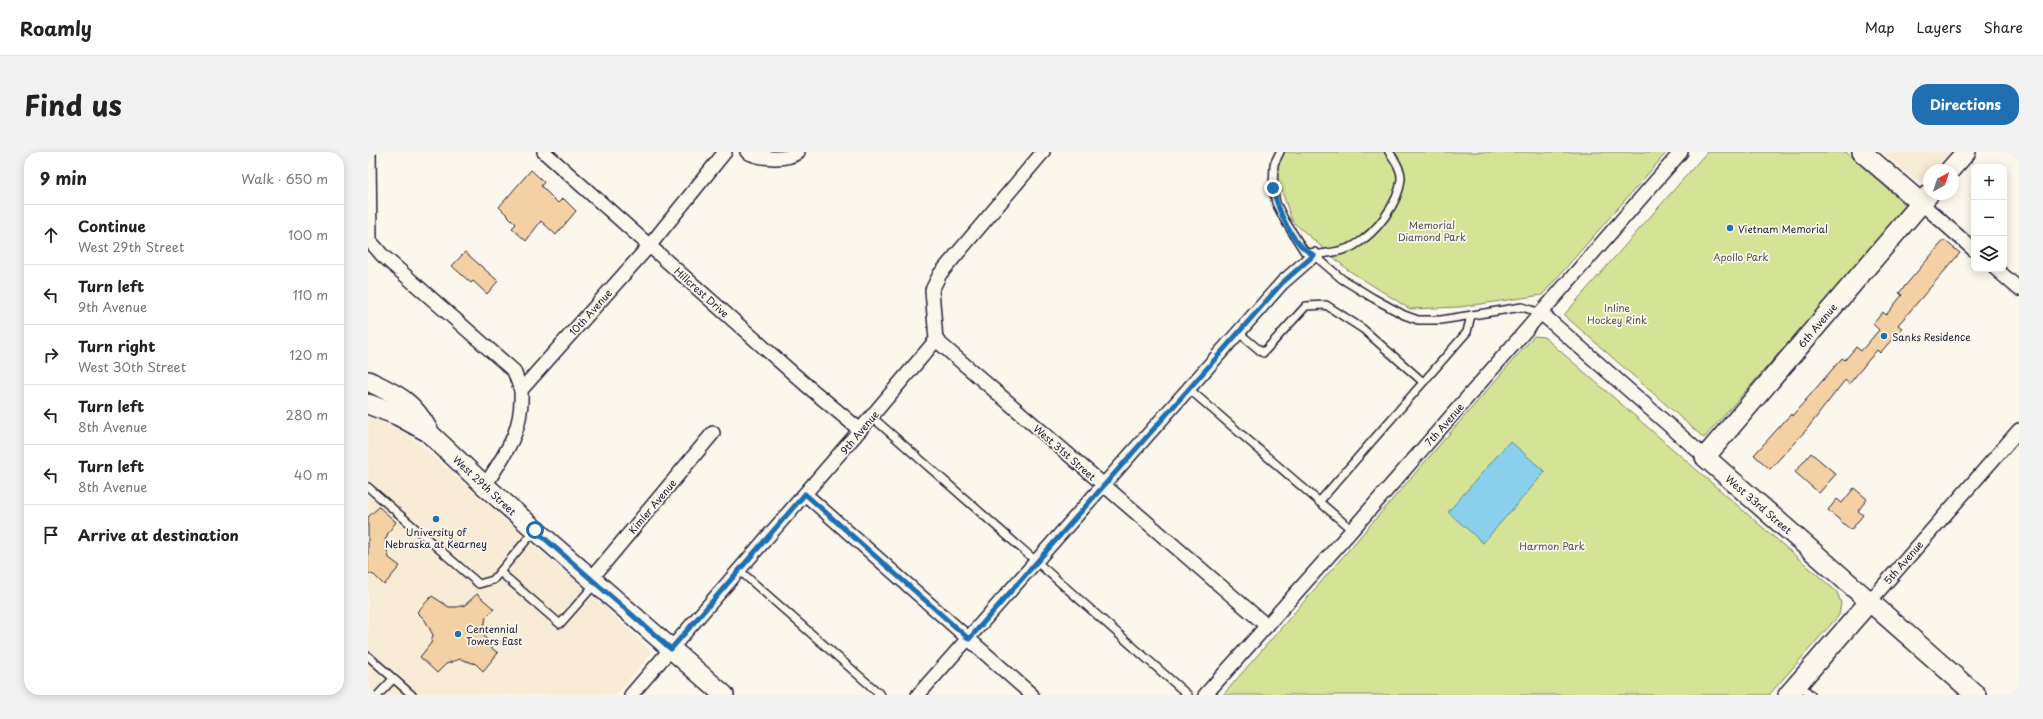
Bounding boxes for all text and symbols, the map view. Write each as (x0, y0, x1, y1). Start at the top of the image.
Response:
text: Roamly (20, 14, 92, 42)
text: Map (1865, 17, 1895, 38)
text: Layers (1917, 17, 1962, 38)
text: Share (1984, 17, 2023, 38)
text: Find us (24, 83, 122, 126)
button: Directions (1912, 84, 2019, 125)
north arrow (1923, 164, 1959, 200)
map controls (1971, 164, 2007, 272)
button: + (1971, 164, 2007, 200)
text: 9 min (40, 165, 87, 191)
text: Walk · 650 m (241, 169, 328, 188)
route end (1264, 179, 1282, 197)
button: − (1971, 200, 2007, 236)
text: Continue (78, 214, 146, 237)
park label: Memorial Diamond Park (1398, 217, 1466, 244)
place label: Vietnam Memorial (1738, 221, 1828, 236)
marker: Vietnam Memorial (1725, 223, 1735, 233)
icon: ahead (40, 224, 62, 246)
text: 100 m (288, 225, 328, 244)
button: layers (1971, 236, 2007, 272)
text: West 29th Street (78, 237, 184, 256)
park label: Apollo Park (1713, 249, 1769, 264)
street label: Hillcrest Drive (671, 263, 733, 321)
text: Turn left (78, 274, 144, 297)
icon: left (40, 284, 62, 306)
text: 110 m (293, 285, 328, 304)
street label: 10th Avenue (565, 285, 615, 339)
text: 9th Avenue (78, 297, 147, 316)
street label: 6th Avenue (1794, 299, 1840, 350)
park label: Inline Hockey Rink (1587, 300, 1647, 328)
place label: Sanks Residence (1892, 329, 1971, 344)
marker: Sanks Residence (1879, 331, 1889, 341)
text: Turn right (78, 334, 155, 357)
icon: right (40, 344, 62, 366)
text: 120 m (289, 345, 328, 364)
text: West 30th Street (78, 357, 186, 376)
text: Turn left (78, 394, 144, 417)
street label: 7th Avenue (1421, 399, 1467, 449)
icon: left (40, 404, 62, 426)
text: 280 m (286, 405, 328, 424)
street label: 9th Avenue (836, 406, 882, 457)
text: 8th Avenue (78, 417, 147, 436)
street label: West 31st Street (1030, 421, 1100, 484)
street label: West 29th Street (450, 452, 520, 518)
text: Turn left (78, 454, 144, 477)
icon: left (40, 464, 62, 486)
text: 40 m (294, 465, 328, 484)
street label: West 33rd Street (1723, 471, 1795, 537)
street label: Kimler Avenue (625, 475, 680, 537)
text: 8th Avenue (78, 477, 147, 496)
marker: University of Nebraska at Kearney (431, 514, 441, 524)
route start (526, 521, 544, 539)
text: Arrive at destination (78, 523, 239, 546)
icon: arrive (40, 524, 62, 546)
place label: University of Nebraska at Kearney (385, 524, 487, 551)
street label: 5th Avenue (1880, 536, 1927, 587)
park label: Harmon Park (1519, 538, 1585, 553)
place label: Centennial Towers East (466, 621, 522, 648)
marker: Centennial Towers East (453, 629, 463, 639)

